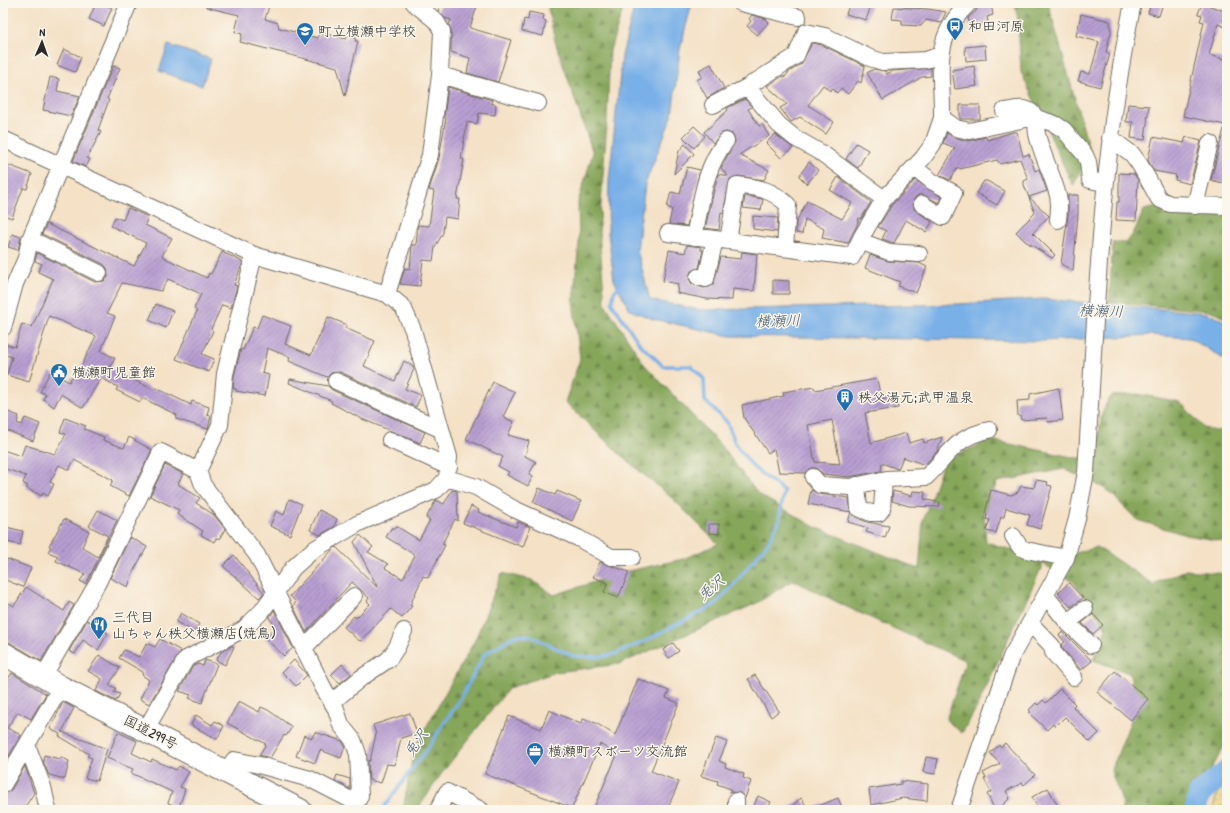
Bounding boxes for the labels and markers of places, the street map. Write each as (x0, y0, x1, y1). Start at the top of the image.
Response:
bus stop icon: 和田河原 (945, 16, 965, 41)
place label: 和田河原 (968, 16, 1024, 35)
school or university icon: 町立横瀬中学校 (295, 21, 315, 46)
place label: 町立横瀬中学校 (318, 21, 416, 40)
public building icon: 横瀬町児童館 (49, 362, 69, 387)
place label: 横瀬町児童館 (72, 362, 156, 381)
building icon: 秩父湯元;武甲温泉 (835, 387, 855, 412)
place label: 秩父湯元;武甲温泉 (858, 387, 973, 406)
place label: 三代目 山ちゃん秩父横瀬店(焼鳥) (112, 607, 276, 642)
restaurant icon: 三代目 山ちゃん秩父横瀬店(焼鳥) (89, 615, 109, 640)
office icon: 横瀬町スポーツ交流館 (525, 741, 545, 766)
place label: 横瀬町スポーツ交流館 (548, 741, 688, 760)

